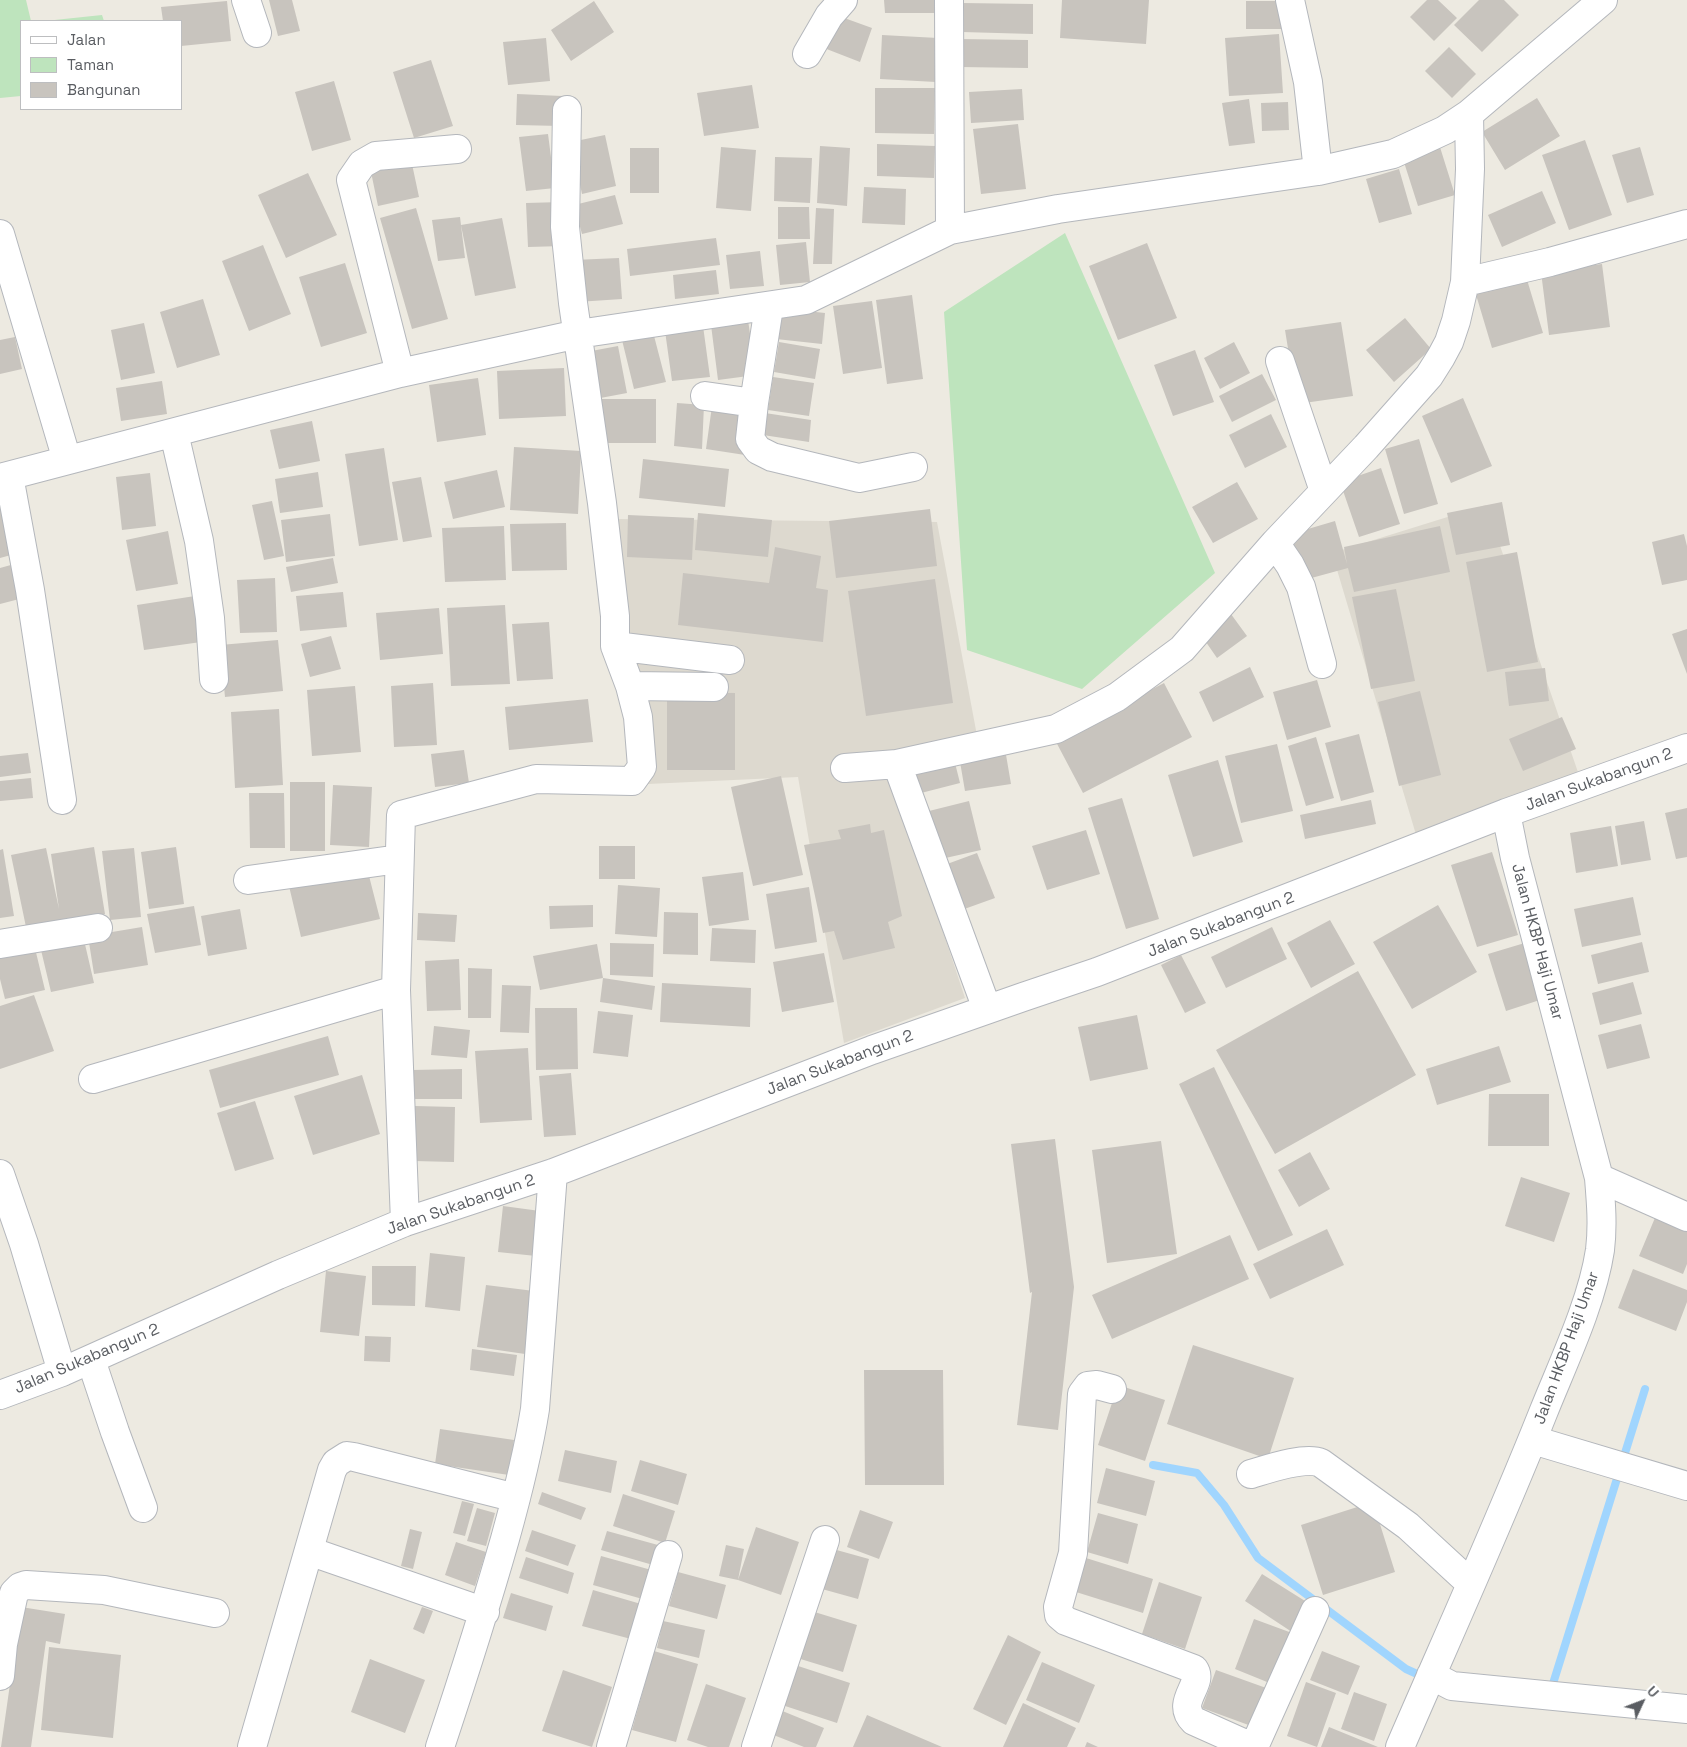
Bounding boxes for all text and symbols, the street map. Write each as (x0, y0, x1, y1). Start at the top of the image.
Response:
legend (20, 20, 182, 110)
text: Jalan (67, 30, 106, 49)
text: Taman (67, 55, 114, 74)
text: Bangunan (67, 80, 141, 99)
street label: Jalan Sukabangun 2 (1523, 744, 1675, 816)
street label: Jalan HKBP Haji Umar (1507, 862, 1567, 1022)
street label: Jalan Sukabangun 2 (1145, 888, 1297, 962)
street label: Jalan Sukabangun 2 (764, 1026, 916, 1100)
street label: Jalan Sukabangun 2 (384, 1171, 538, 1239)
street label: Jalan HKBP Haji Umar (1530, 1269, 1604, 1427)
street label: Jalan Sukabangun 2 (12, 1320, 162, 1398)
north arrow (1617, 1677, 1667, 1727)
text: U (1643, 1682, 1663, 1701)

